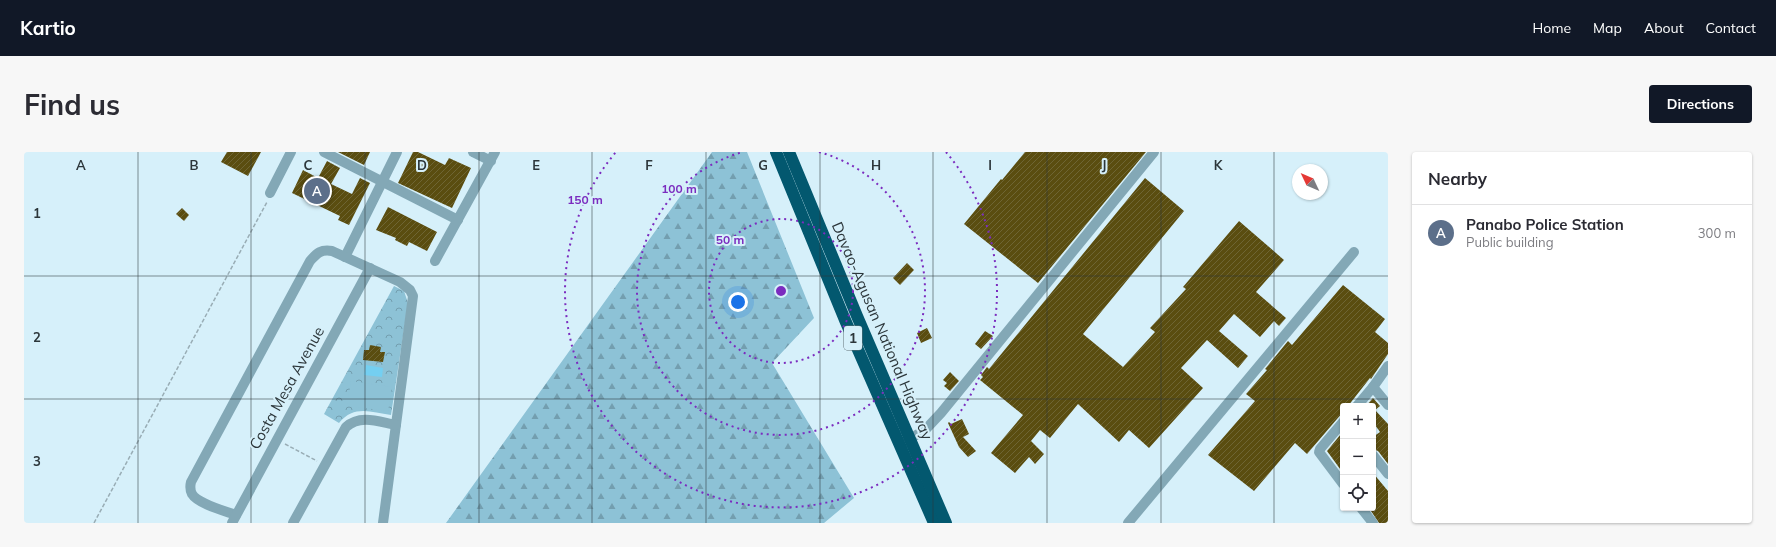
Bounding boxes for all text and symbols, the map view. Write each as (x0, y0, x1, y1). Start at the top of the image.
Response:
text: Kartio (20, 16, 76, 40)
text: Home (1532, 19, 1571, 37)
text: Map (1593, 19, 1622, 37)
text: About (1644, 19, 1684, 37)
text: Contact (1706, 19, 1756, 37)
button: Directions (1649, 85, 1752, 123)
text: Find us (24, 87, 120, 122)
text: A (76, 157, 86, 173)
text: B (190, 157, 199, 173)
text: C (304, 157, 313, 173)
text: D (417, 157, 427, 173)
text: E (532, 157, 540, 173)
text: F (645, 157, 653, 173)
text: G (758, 157, 768, 173)
text: H (871, 157, 881, 173)
text: I (988, 157, 992, 173)
text: J (1102, 157, 1106, 173)
text: K (1214, 157, 1224, 173)
north arrow (1292, 164, 1328, 200)
text: Nearby (1428, 168, 1487, 189)
pin: A (304, 176, 330, 206)
text: 100 m (661, 181, 697, 196)
text: 150 m (567, 192, 603, 207)
text: 1 (33, 205, 41, 221)
text: Panabo Police Station (1466, 215, 1624, 234)
street label: Davao-Agusan National Highway (828, 219, 937, 443)
text: A (1436, 225, 1446, 241)
text: 300 m (1698, 225, 1736, 241)
text: 50 m (716, 232, 744, 247)
text: Public building (1466, 234, 1554, 250)
centre of rings (774, 284, 788, 298)
your location (728, 292, 748, 312)
street label: Costa Mesa Avenue (245, 323, 328, 452)
road number: 1 (844, 326, 862, 350)
text: 2 (33, 329, 41, 345)
map controls (1340, 403, 1376, 511)
button: + (1340, 403, 1376, 439)
button: − (1340, 439, 1376, 475)
text: 3 (33, 453, 41, 469)
button: locate (1340, 475, 1376, 511)

